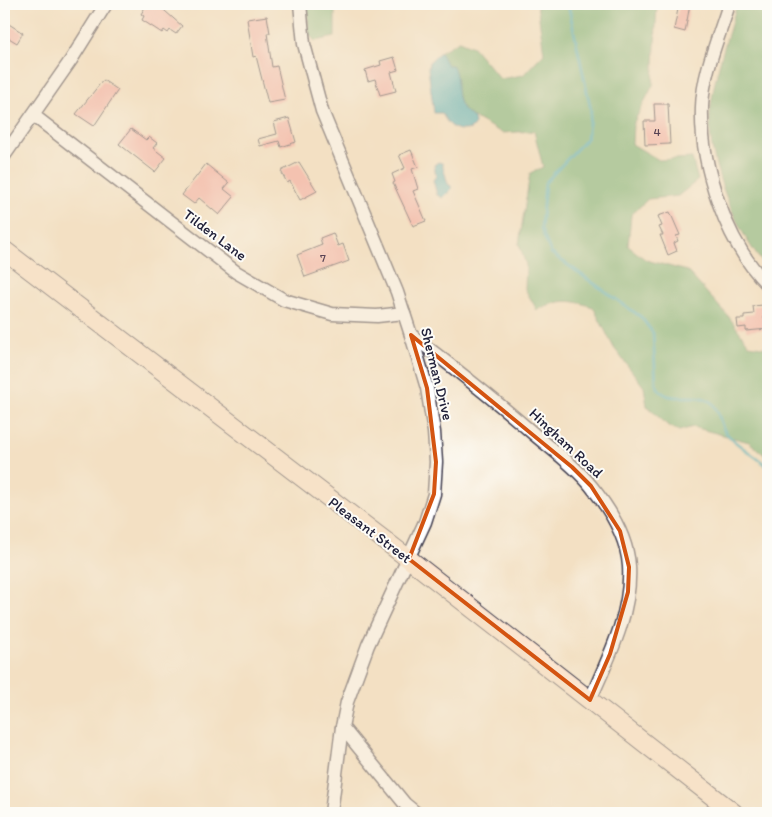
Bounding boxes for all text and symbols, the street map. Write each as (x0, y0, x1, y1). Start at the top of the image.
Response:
house number: 4 (653, 125, 661, 139)
street label: Tilden Lane (180, 205, 250, 265)
house number: 7 (320, 251, 326, 265)
street label: Sherman Drive (417, 326, 457, 422)
street label: Hingham Road (525, 404, 607, 482)
street label: Pleasant Street (325, 493, 415, 567)

